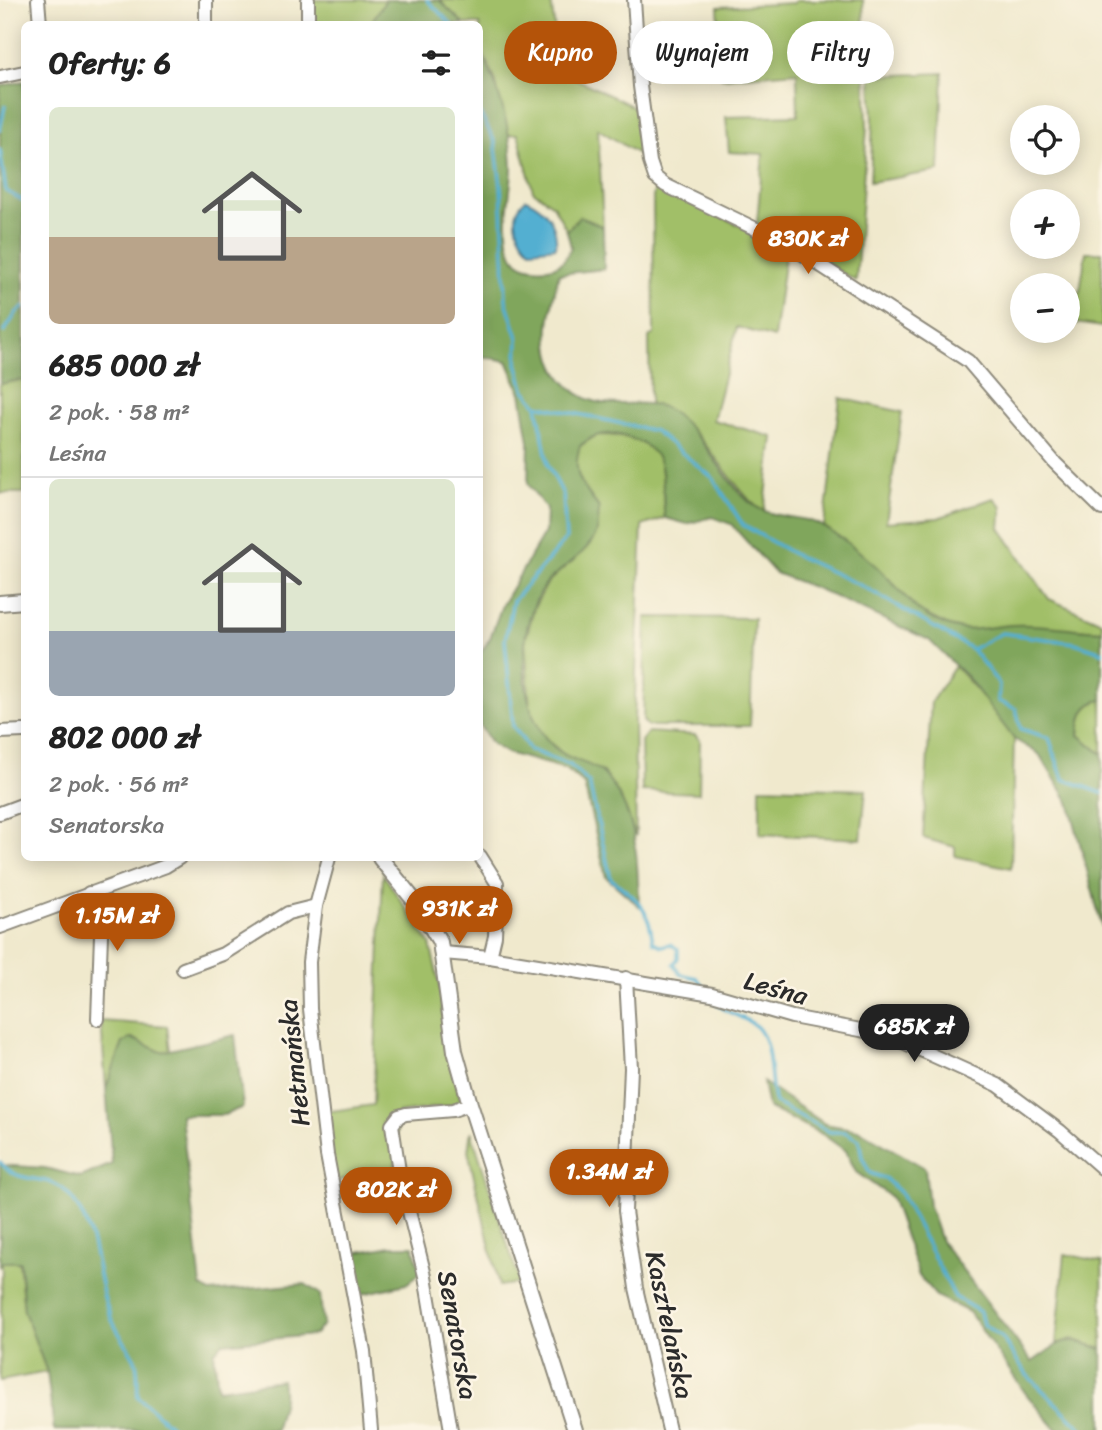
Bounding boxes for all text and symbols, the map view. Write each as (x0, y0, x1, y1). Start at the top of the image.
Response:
chip: Kupno (504, 21, 617, 84)
chip: Wynajem (631, 21, 773, 84)
chip: Filtry (787, 21, 894, 84)
text: Oferty: 6 (49, 36, 171, 90)
icon: filters (417, 44, 455, 82)
map controls (1010, 105, 1080, 343)
button: locate (1010, 105, 1080, 175)
icon: home (189, 153, 315, 279)
button: + (1010, 189, 1080, 259)
pin: 830K zł (743, 216, 873, 276)
text: 830K zł (768, 218, 848, 259)
button: − (1010, 273, 1080, 343)
text: 685 000 zł (49, 338, 199, 392)
text: 2 pok. · 58 m² (49, 392, 190, 433)
text: Leśna (49, 433, 106, 474)
icon: home (189, 525, 315, 651)
text: 802 000 zł (49, 710, 200, 764)
text: 2 pok. · 56 m² (49, 764, 189, 805)
text: Senatorska (49, 805, 164, 846)
pin: 931K zł (394, 886, 524, 946)
text: 931K zł (421, 888, 497, 929)
pin: 1.15M zł (45, 894, 189, 953)
text: 1.15M zł (75, 895, 159, 936)
street label: Leśna (739, 957, 814, 1019)
street label: Hetmańska (264, 997, 324, 1129)
pin: 685K zł (849, 1004, 979, 1064)
text: 685K zł (874, 1006, 954, 1047)
pin: 1.34M zł (537, 1150, 681, 1209)
text: 1.34M zł (565, 1151, 653, 1192)
pin: 802K zł (331, 1168, 461, 1227)
text: 802K zł (356, 1169, 436, 1210)
street label: Kasztelańska (632, 1247, 708, 1403)
street label: Senatorska (424, 1267, 492, 1403)

